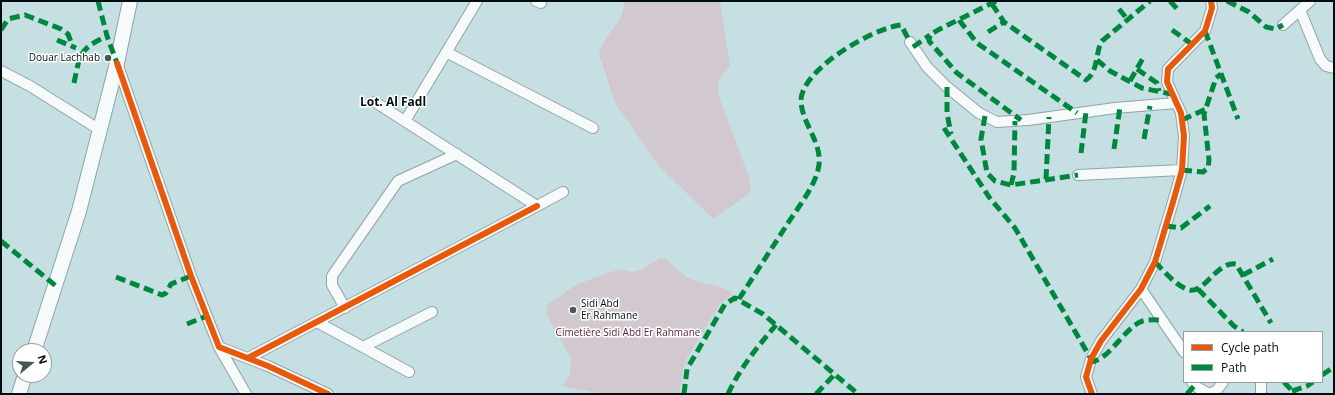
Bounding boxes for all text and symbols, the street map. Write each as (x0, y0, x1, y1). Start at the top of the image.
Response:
place label: Douar Lachhab (29, 52, 100, 64)
marker: Douar Lachhab (103, 53, 113, 63)
district label: Lot. Al Fadl (360, 96, 426, 110)
place label: Sidi Abd Er Rahmane (581, 298, 638, 322)
marker: Sidi Abd Er Rahmane (568, 305, 578, 315)
park label: Cimetière Sidi Abd Er Rahmane (556, 327, 700, 339)
legend (1183, 331, 1323, 383)
text: Cycle path (1221, 339, 1279, 356)
north arrow (12, 343, 52, 383)
text: N (34, 353, 51, 366)
text: Path (1221, 359, 1247, 376)

